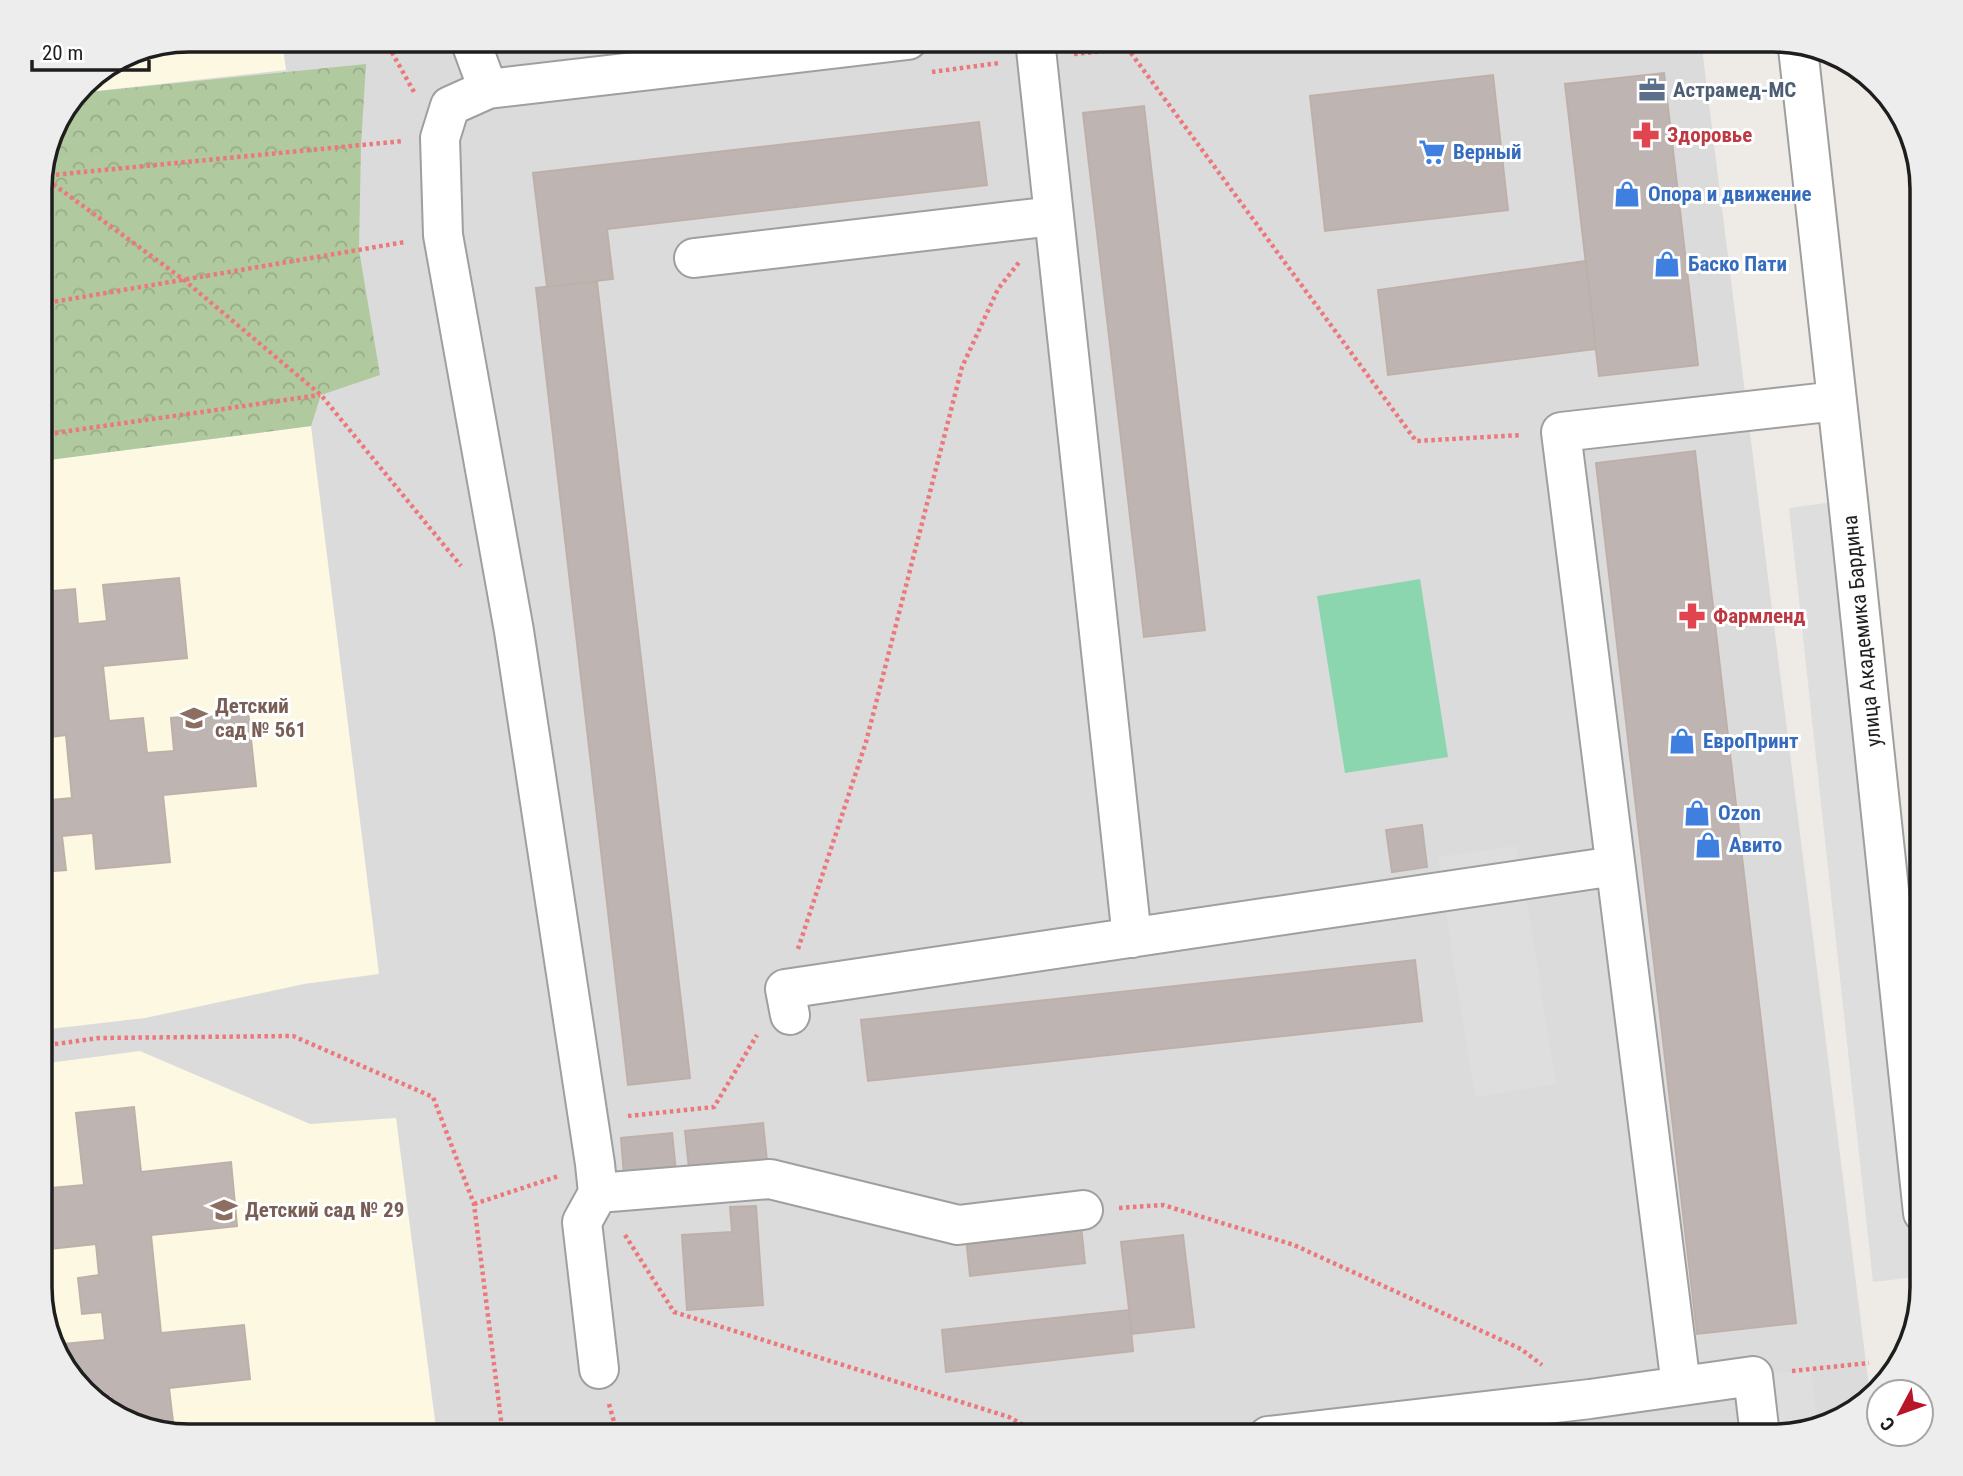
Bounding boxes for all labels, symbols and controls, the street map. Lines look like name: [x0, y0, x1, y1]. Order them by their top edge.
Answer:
scale bar: [32, 28, 149, 72]
text: 20 m: [42, 41, 83, 65]
office icon: Астрамед-МС: [1637, 75, 1667, 105]
place label: Астрамед-МС: [1673, 78, 1796, 102]
pharmacy icon: Здоровье: [1631, 120, 1661, 150]
place label: Здоровье: [1667, 123, 1752, 147]
supermarket icon: Верный: [1417, 137, 1447, 167]
place label: Верный: [1453, 140, 1522, 164]
shop icon: Опора и движение: [1612, 179, 1642, 209]
place label: Опора и движение: [1648, 182, 1812, 206]
shop icon: Баско Пати: [1652, 249, 1682, 279]
place label: Баско Пати: [1688, 252, 1787, 276]
street label: улица Академика Бардина: [1838, 514, 1886, 748]
pharmacy icon: Фармленд: [1677, 601, 1707, 631]
place label: Фармленд: [1713, 604, 1805, 628]
place label: Детский сад № 561: [215, 694, 306, 742]
school or university icon: Детский сад № 561: [179, 703, 209, 733]
shop icon: ЕвроПринт: [1667, 726, 1697, 756]
place label: ЕвроПринт: [1703, 729, 1799, 753]
shop icon: Ozon: [1682, 798, 1712, 828]
place label: Ozon: [1718, 801, 1761, 825]
shop icon: Авито: [1693, 830, 1723, 860]
place label: Авито: [1729, 833, 1782, 857]
school or university icon: Детский сад № 29: [209, 1195, 239, 1225]
place label: Детский сад № 29: [245, 1198, 404, 1222]
north arrow: [1865, 1378, 1935, 1448]
text: С: [1875, 1412, 1900, 1435]

